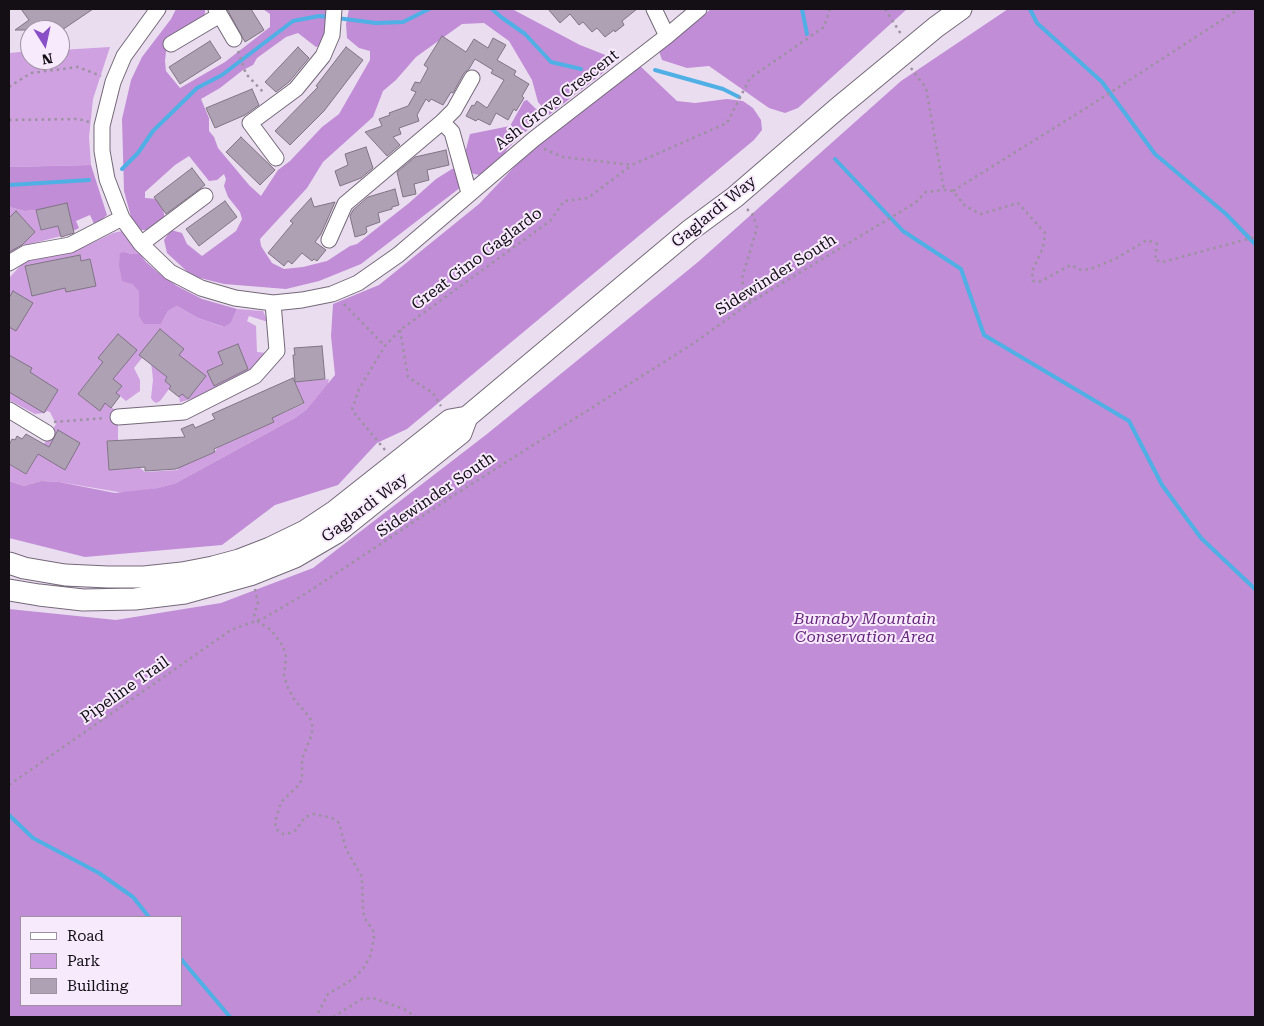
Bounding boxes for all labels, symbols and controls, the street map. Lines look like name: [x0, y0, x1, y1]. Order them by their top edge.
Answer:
north arrow: [20, 20, 70, 70]
street label: Ash Grove Crescent: [491, 46, 623, 154]
text: N: [41, 50, 54, 68]
street label: Gaglardi Way: [668, 172, 760, 252]
street label: Great Gino Gaglardo: [408, 204, 546, 314]
street label: Sidewinder South: [712, 230, 840, 320]
street label: Sidewinder South: [373, 448, 499, 542]
street label: Gaglardi Way: [318, 469, 412, 547]
park label: Burnaby Mountain Conservation Area: [794, 609, 936, 647]
street label: Pipeline Trail: [77, 652, 173, 728]
legend: [20, 916, 182, 1006]
text: Road: [67, 927, 104, 945]
text: Park: [67, 952, 100, 970]
text: Building: [67, 977, 128, 995]

